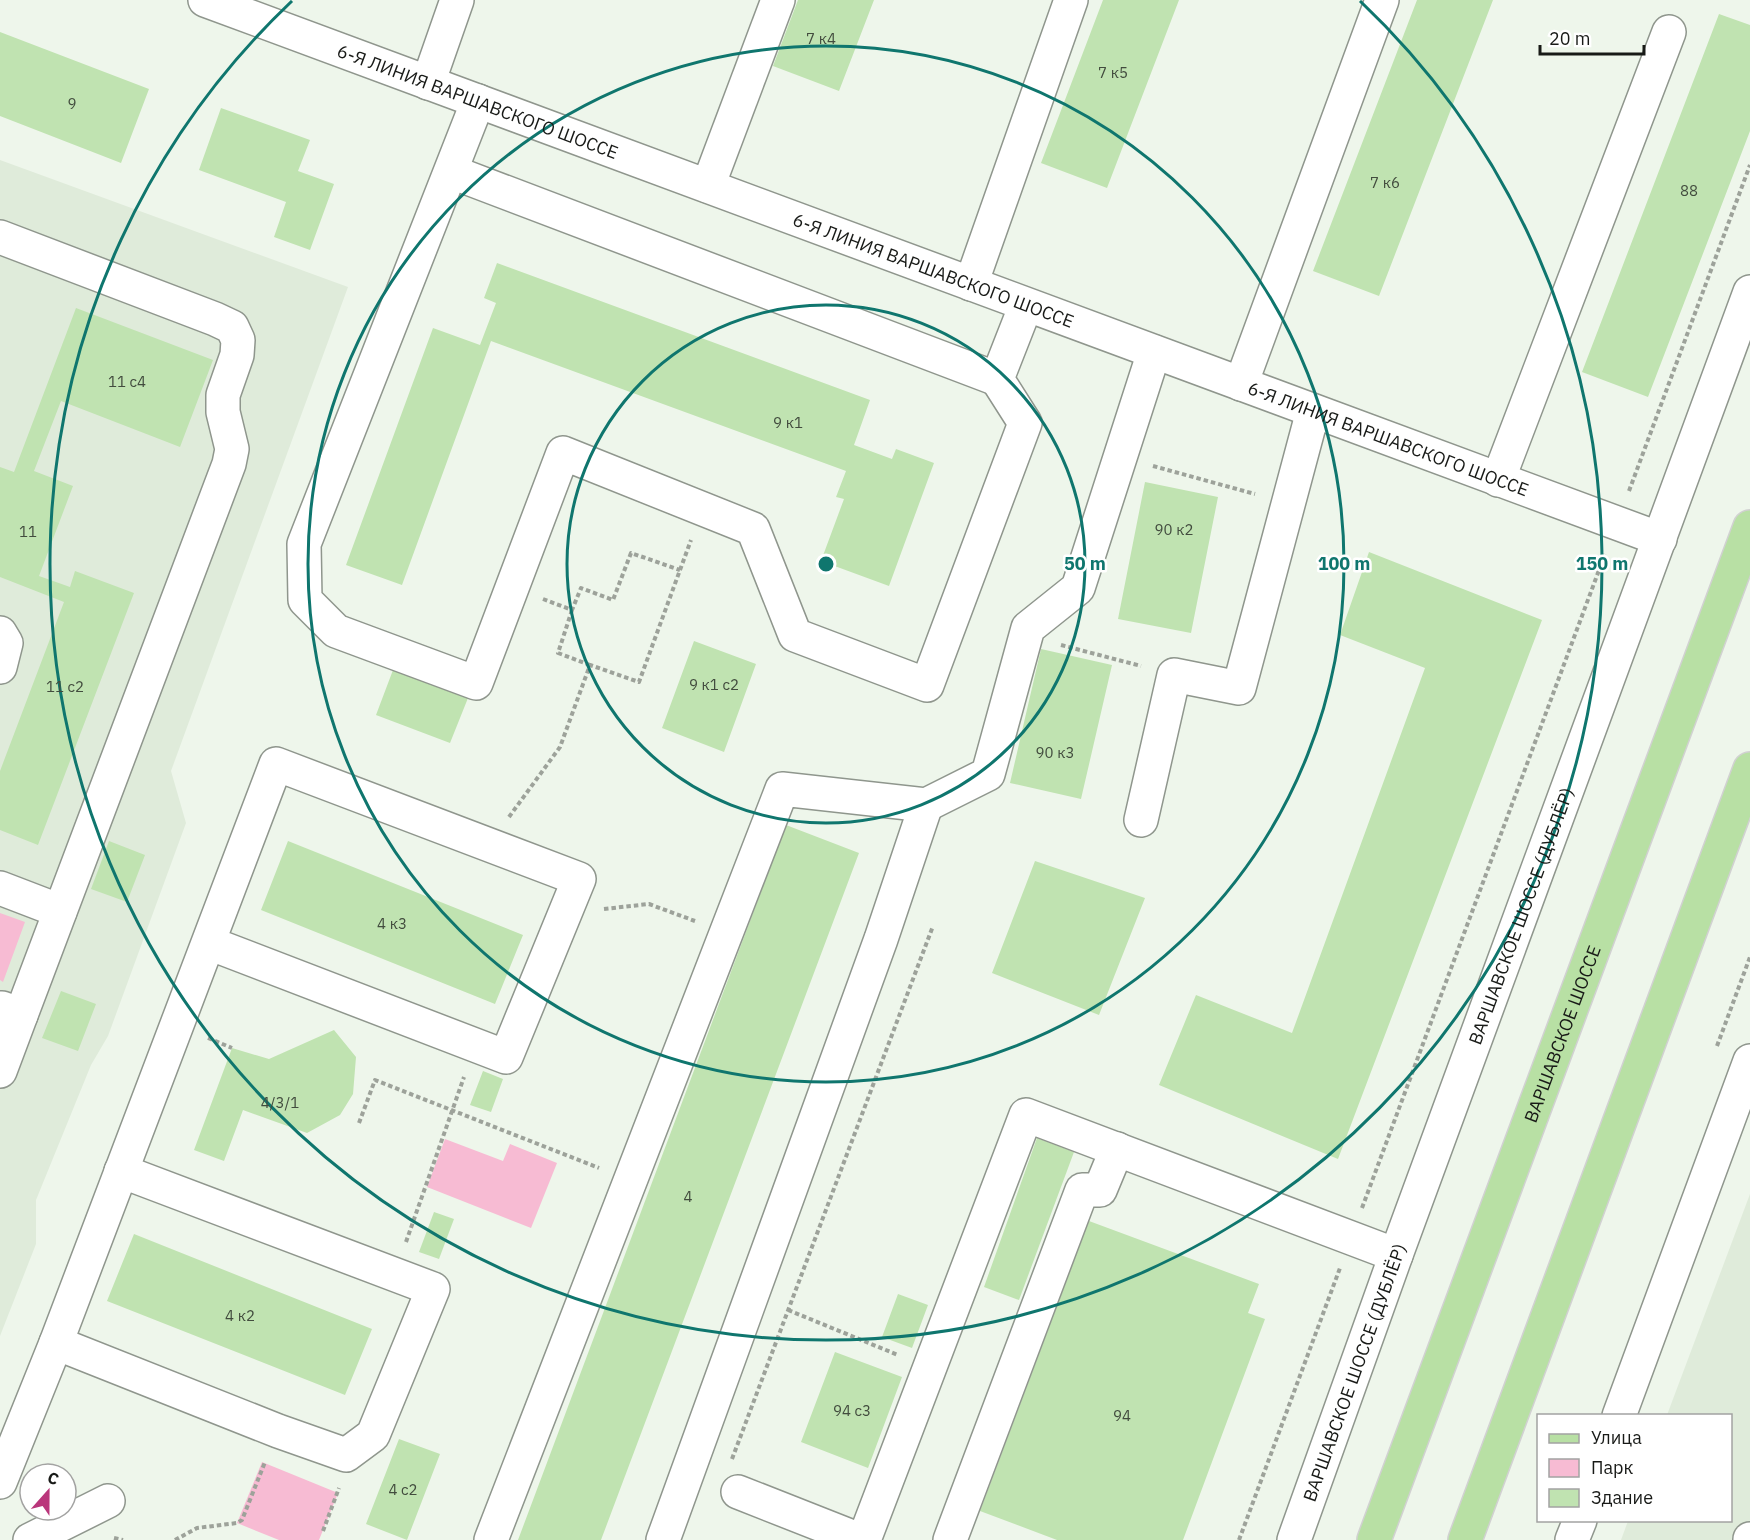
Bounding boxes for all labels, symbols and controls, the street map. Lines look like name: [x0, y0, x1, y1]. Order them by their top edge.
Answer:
scale bar: [1540, 18, 1644, 56]
text: 20 m: [1549, 27, 1591, 50]
house number: 7 к4: [806, 29, 836, 48]
street label: 6-Я ЛИНИЯ ВАРШАВСКОГО ШОССЕ: [334, 39, 621, 164]
house number: 7 к5: [1098, 63, 1128, 82]
house number: 9: [67, 94, 77, 113]
house number: 7 к6: [1370, 173, 1400, 192]
house number: 88: [1680, 181, 1698, 200]
street label: 6-Я ЛИНИЯ ВАРШАВСКОГО ШОССЕ: [790, 207, 1077, 332]
house number: 11 с4: [108, 372, 146, 391]
street label: 6-Я ЛИНИЯ ВАРШАВСКОГО ШОССЕ: [1245, 376, 1532, 501]
house number: 9 к1: [773, 413, 803, 432]
house number: 90 к2: [1155, 520, 1193, 539]
house number: 11: [19, 522, 37, 541]
text: 50 m: [1064, 552, 1106, 575]
text: 100 m: [1318, 552, 1370, 575]
text: 150 m: [1576, 552, 1628, 575]
centre of rings: [816, 554, 836, 574]
house number: 9 к1 с2: [689, 675, 739, 694]
house number: 11 с2: [46, 677, 84, 696]
house number: 90 к3: [1036, 743, 1074, 762]
street label: ВАРШАВСКОЕ ШОССЕ (ДУБЛЁР): [1464, 784, 1578, 1048]
house number: 4 к3: [377, 914, 407, 933]
street label: ВАРШАВСКОЕ ШОССЕ: [1520, 942, 1604, 1126]
house number: 4/3/1: [261, 1093, 299, 1112]
house number: 4: [683, 1187, 693, 1206]
street label: ВАРШАВСКОЕ ШОССЕ (ДУБЛЁР): [1297, 1240, 1411, 1504]
house number: 4 к2: [225, 1306, 255, 1325]
house number: 94 с3: [833, 1401, 871, 1420]
house number: 94: [1113, 1406, 1131, 1425]
legend: [1537, 1414, 1732, 1522]
text: Улица: [1591, 1426, 1642, 1449]
text: Парк: [1591, 1456, 1634, 1479]
north arrow: [18, 1462, 78, 1522]
text: С: [45, 1467, 62, 1489]
house number: 4 с2: [388, 1480, 418, 1499]
text: Здание: [1591, 1486, 1653, 1509]

